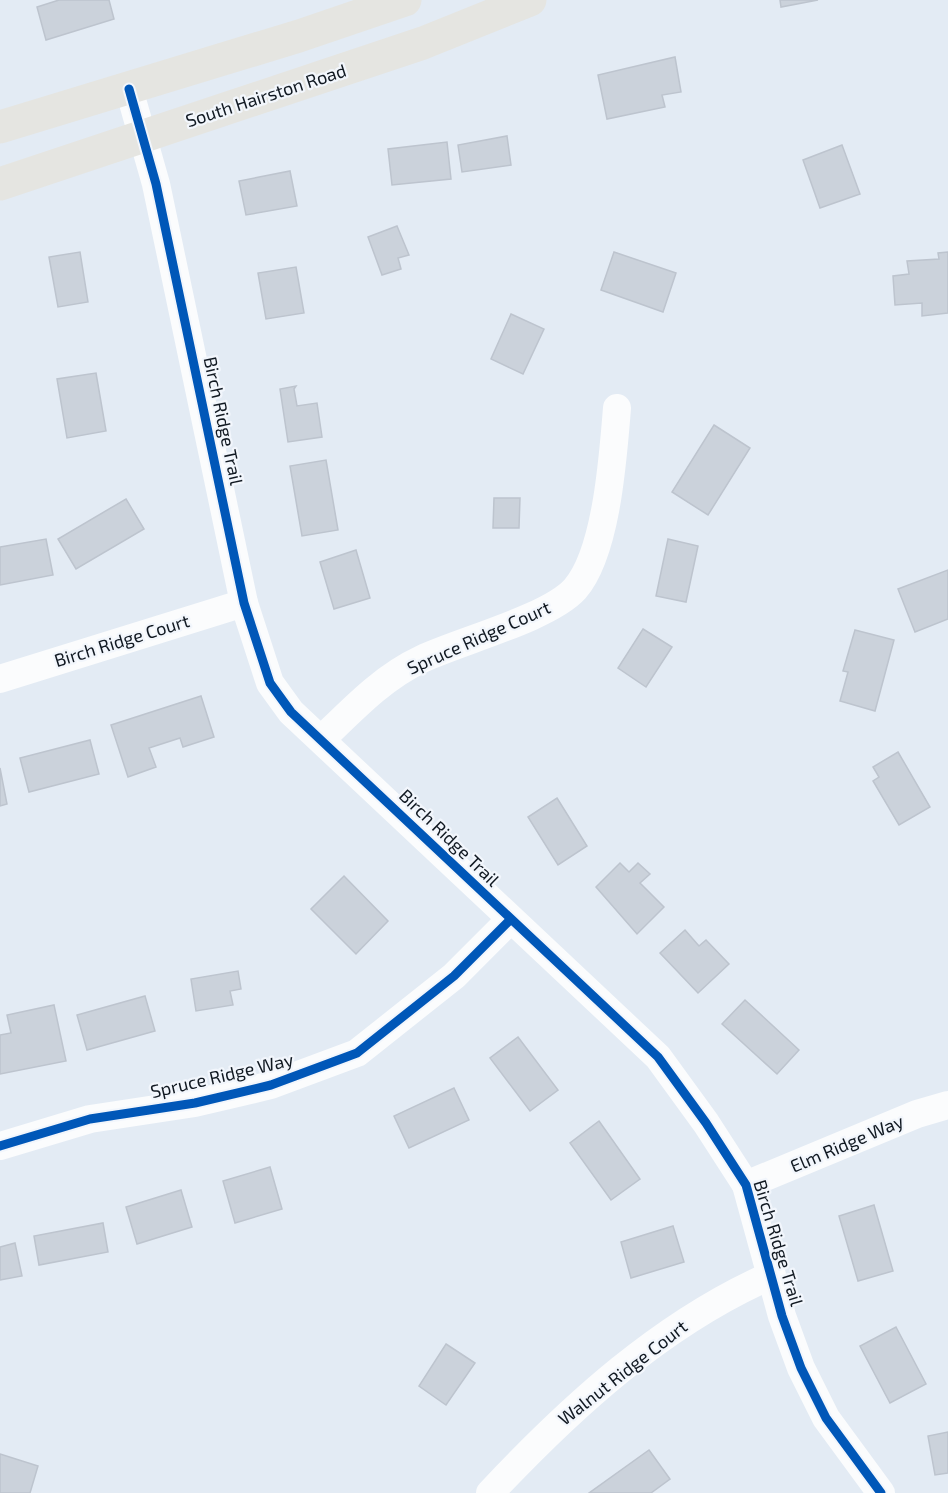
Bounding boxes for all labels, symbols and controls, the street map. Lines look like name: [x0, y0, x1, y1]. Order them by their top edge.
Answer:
street label: South Hairston Road: [183, 59, 349, 131]
street label: Birch Ridge Trail: [200, 355, 248, 488]
street label: Spruce Ridge Court: [403, 596, 554, 679]
street label: Birch Ridge Court: [51, 609, 192, 671]
street label: Birch Ridge Trail: [395, 784, 505, 891]
street label: Spruce Ridge Way: [148, 1048, 296, 1102]
street label: Elm Ridge Way: [787, 1109, 907, 1177]
street label: Birch Ridge Trail: [749, 1177, 809, 1309]
street label: Walnut Ridge Court: [553, 1315, 692, 1430]

